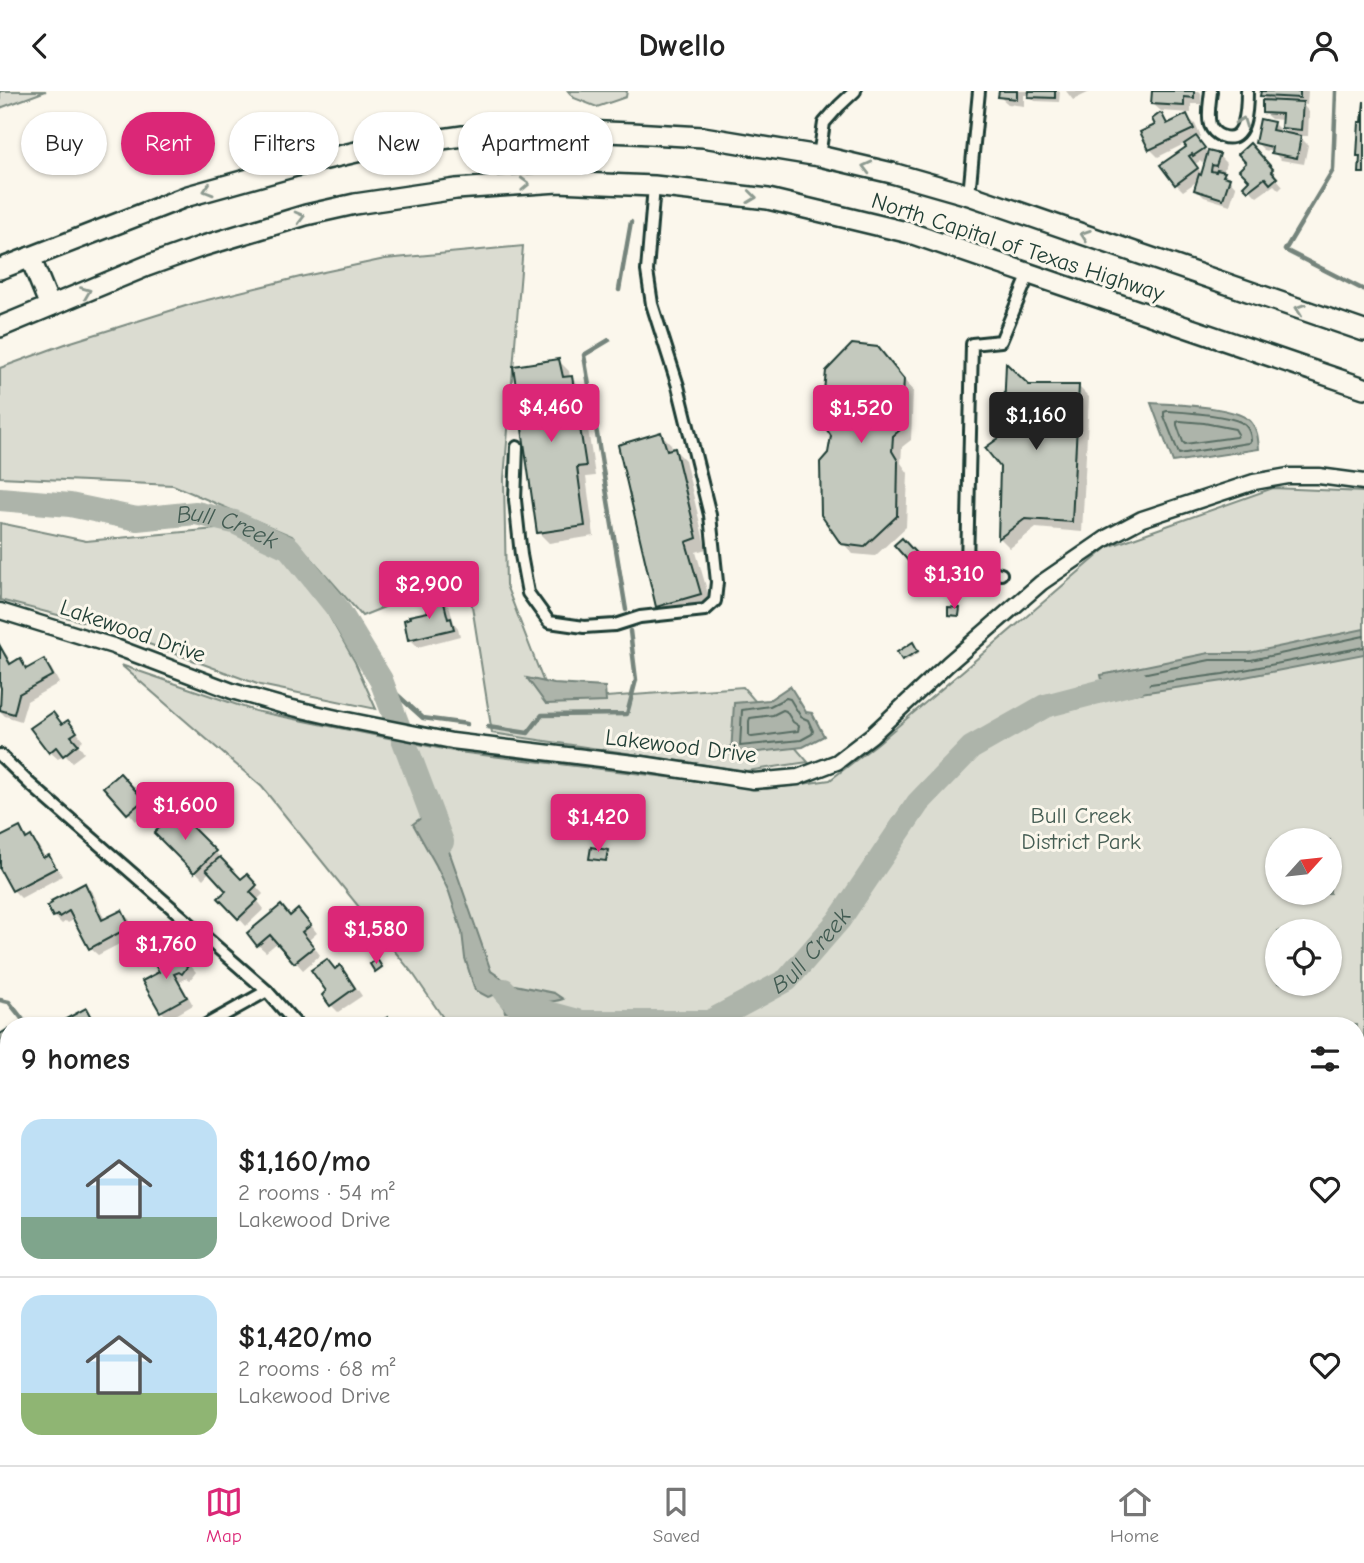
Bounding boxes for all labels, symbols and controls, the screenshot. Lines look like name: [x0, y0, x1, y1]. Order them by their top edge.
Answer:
icon: back: [21, 27, 59, 65]
text: Dwello: [638, 27, 726, 64]
icon: person: [1305, 27, 1343, 65]
chip: Buy: [21, 112, 107, 175]
chip: Rent: [121, 112, 215, 175]
chip: Filters: [229, 112, 339, 175]
chip: New: [353, 112, 444, 175]
chip: Apartment: [458, 112, 613, 175]
one-way arrow: [1234, 116, 1248, 129]
one-way arrow: [861, 161, 873, 175]
one-way arrow: [520, 176, 531, 191]
one-way arrow: [202, 182, 214, 197]
street label: North Capital of Texas Highway: [868, 187, 1168, 307]
one-way arrow: [746, 189, 758, 204]
one-way arrow: [294, 211, 306, 225]
one-way arrow: [1079, 229, 1091, 243]
one-way arrow: [79, 286, 91, 300]
one-way arrow: [1294, 303, 1306, 317]
pin: $4,460: [494, 385, 608, 444]
pin: $1,520: [804, 385, 918, 445]
text: $4,460: [519, 393, 584, 420]
pin: $1,160: [979, 393, 1093, 452]
text: $1,520: [829, 394, 893, 421]
text: $1,160: [1005, 401, 1067, 428]
water label: Bull Creek: [175, 498, 282, 555]
pin: $1,310: [897, 552, 1011, 611]
text: $1,310: [924, 560, 984, 587]
pin: $2,900: [372, 561, 486, 621]
text: $2,900: [395, 570, 463, 597]
street label: Lakewood Drive: [57, 593, 209, 669]
street label: Lakewood Drive: [604, 723, 758, 769]
pin: $1,600: [128, 783, 242, 842]
text: $1,600: [152, 791, 218, 818]
pin: $1,420: [541, 795, 655, 854]
park label: Bull Creek District Park: [1021, 802, 1141, 855]
text: $1,420: [567, 803, 629, 830]
north arrow: [1265, 828, 1342, 905]
map controls: [1265, 828, 1342, 996]
water label: Bull Creek: [767, 903, 857, 1000]
pin: $1,580: [319, 907, 433, 966]
text: $1,580: [344, 915, 408, 942]
button: locate: [1265, 919, 1342, 996]
pin: $1,760: [109, 921, 223, 981]
text: $1,760: [135, 930, 197, 957]
icon: filters: [1306, 1040, 1344, 1078]
text: 9 homes: [21, 1042, 130, 1077]
text: $1,160/mo: [238, 1144, 371, 1179]
icon: home: [77, 1147, 161, 1231]
icon: heart: [1306, 1170, 1344, 1208]
text: 2 rooms · 54 m²: [238, 1179, 395, 1206]
text: Lakewood Drive: [238, 1206, 390, 1233]
text: $1,420/mo: [238, 1320, 372, 1355]
icon: home: [77, 1323, 161, 1407]
icon: heart: [1306, 1346, 1344, 1384]
text: 2 rooms · 68 m²: [238, 1355, 396, 1382]
text: Lakewood Drive: [238, 1382, 390, 1409]
tab: Map: [205, 1483, 243, 1547]
tab: Saved: [653, 1483, 700, 1547]
tab: Home: [1110, 1483, 1159, 1547]

